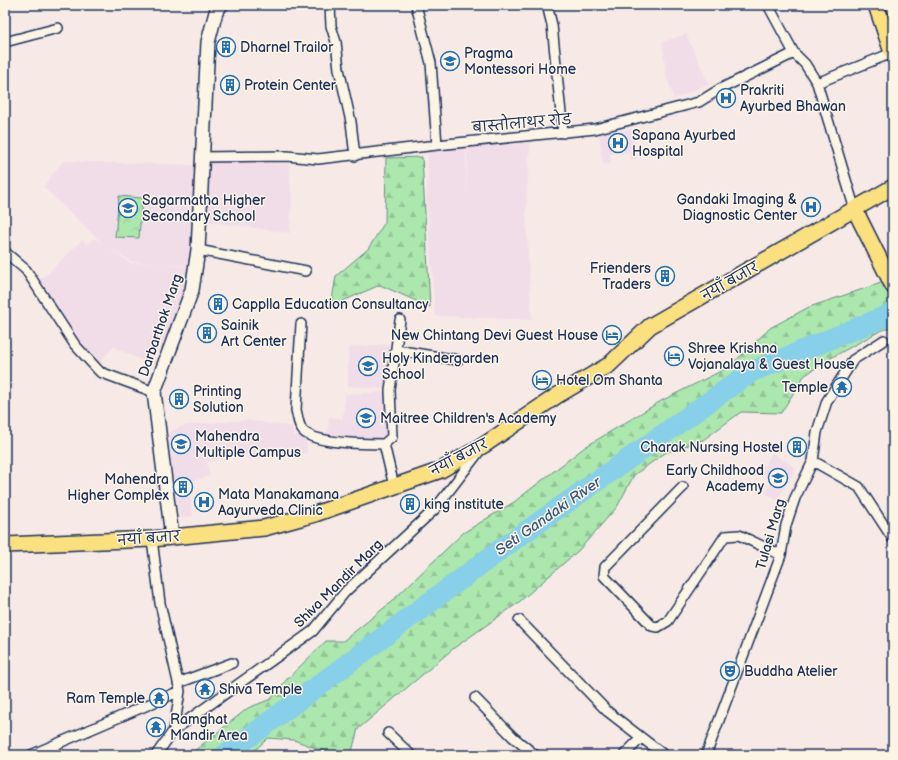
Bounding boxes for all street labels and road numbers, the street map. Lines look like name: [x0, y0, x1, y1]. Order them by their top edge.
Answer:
street label: बास्तोलाथर रोड: [470, 108, 573, 136]
street label: नयाँ बजार: [696, 254, 763, 305]
street label: Darbarthok Marg: [135, 272, 186, 379]
street label: नयाँ बजार: [425, 431, 492, 480]
street label: Tulasi Marg: [752, 497, 789, 572]
street label: नयाँ बजार: [116, 524, 182, 549]
street label: Shiva Mandir Marg: [291, 536, 386, 631]

